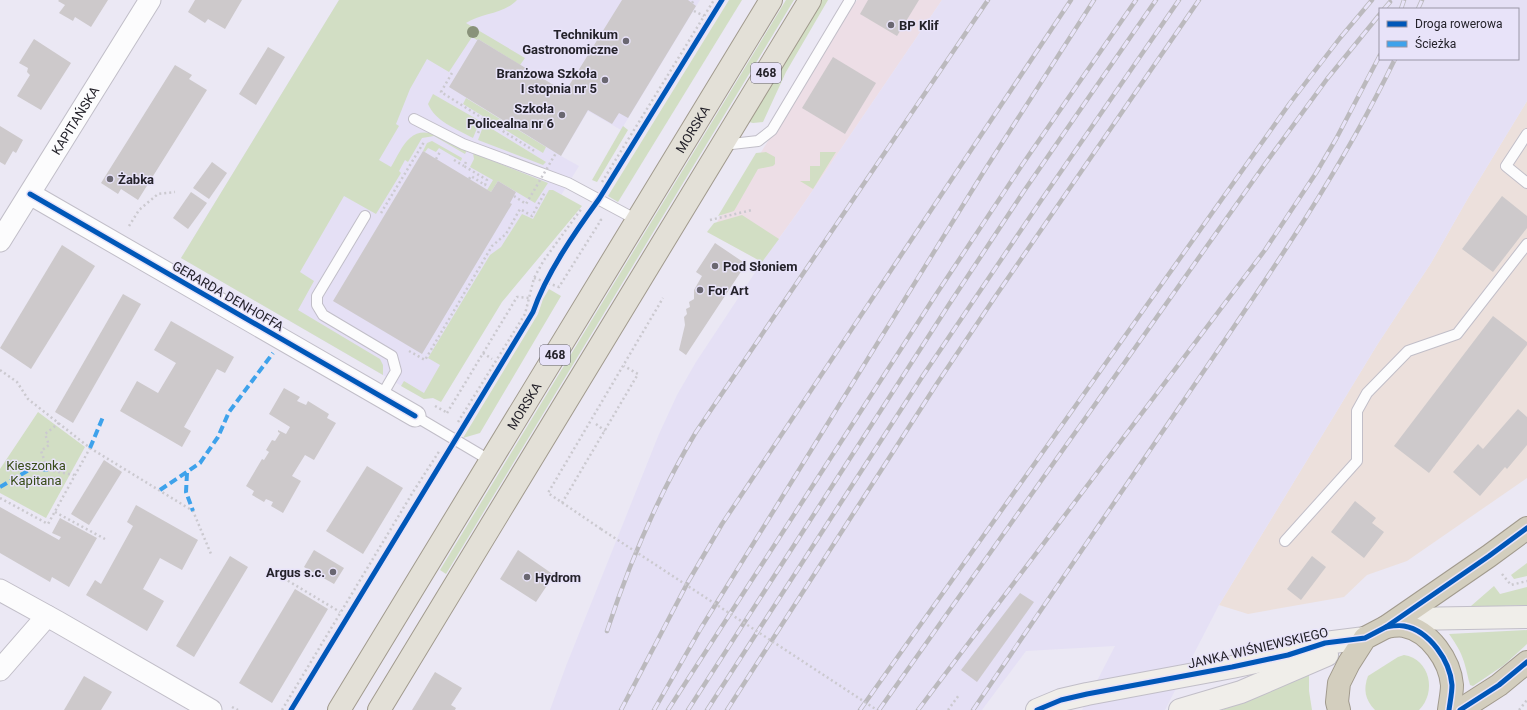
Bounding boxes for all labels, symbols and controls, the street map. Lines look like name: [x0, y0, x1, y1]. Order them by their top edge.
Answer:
legend: [1379, 8, 1519, 60]
text: Droga rowerowa: [1415, 17, 1502, 31]
place label: BP Klif: [899, 18, 939, 33]
marker: BP Klif: [886, 20, 896, 30]
place label: Technikum Gastronomiczne: [522, 27, 618, 57]
marker: Technikum Gastronomiczne: [621, 36, 631, 46]
text: Ścieżka: [1415, 36, 1456, 51]
road number: 468: [751, 63, 781, 83]
place label: Branżowa Szkoła I stopnia nr 5: [496, 66, 597, 96]
marker: Branżowa Szkoła I stopnia nr 5: [600, 75, 610, 85]
street label: KAPITAŃSKA: [48, 83, 102, 157]
place label: Szkoła Policealna nr 6: [467, 101, 555, 131]
street label: MORSKA: [672, 102, 713, 155]
marker: Szkoła Policealna nr 6: [557, 110, 567, 120]
place label: Żabka: [118, 172, 154, 187]
marker: Żabka: [105, 174, 115, 184]
street label: GERARDA DENHOFFA: [170, 258, 287, 334]
place label: Pod Słoniem: [723, 259, 798, 274]
marker: Pod Słoniem: [710, 261, 720, 271]
place label: For Art: [708, 283, 749, 298]
marker: For Art: [695, 285, 705, 295]
road number: 468: [540, 345, 570, 365]
street label: MORSKA: [504, 379, 544, 432]
park label: Kieszonka Kapitana: [6, 458, 66, 488]
place label: Argus s.c.: [266, 565, 325, 580]
marker: Argus s.c.: [328, 567, 338, 577]
place label: Hydrom: [535, 570, 581, 585]
marker: Hydrom: [522, 572, 532, 582]
street label: JANKA WIŚNIEWSKIEGO: [1186, 625, 1330, 671]

